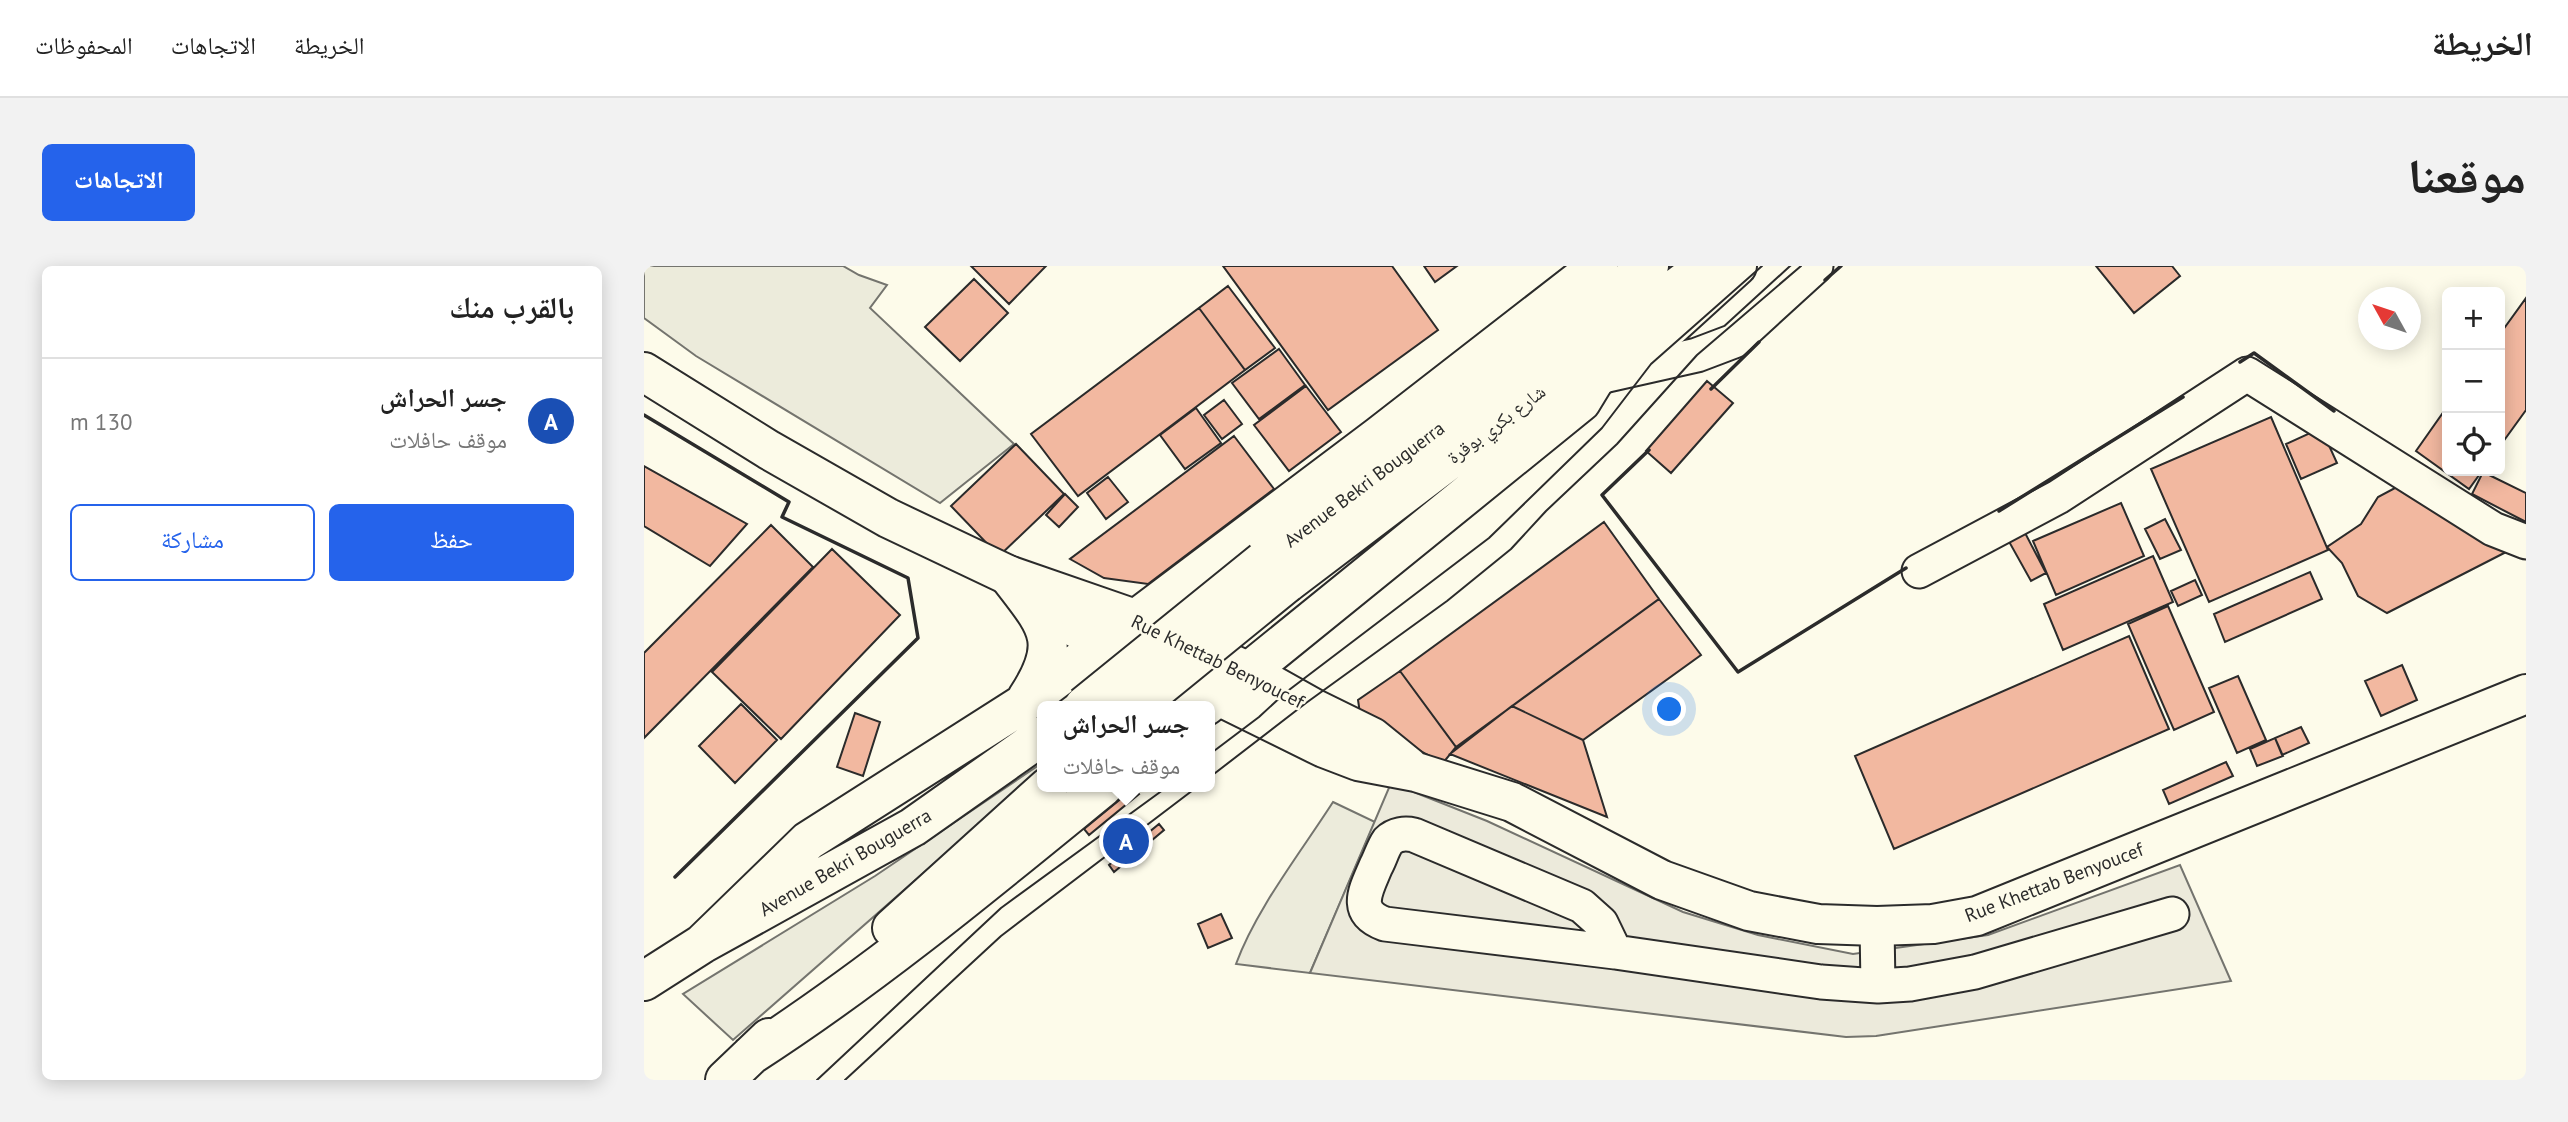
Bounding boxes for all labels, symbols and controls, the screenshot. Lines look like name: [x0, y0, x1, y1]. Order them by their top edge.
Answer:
text: الخريطة: [2432, 21, 2533, 64]
text: المحفوظات: [35, 30, 133, 61]
text: الاتجاهات: [171, 30, 256, 61]
text: الخريطة: [294, 30, 365, 61]
text: موقعنا: [2408, 143, 2526, 207]
button: الاتجاهات: [42, 144, 195, 221]
text: بالقرب منك: [449, 287, 574, 326]
north arrow: [2358, 287, 2421, 350]
map controls: [2442, 287, 2505, 476]
button: +: [2442, 287, 2505, 350]
button: −: [2442, 350, 2505, 413]
street label: شارع بكري بوقرة: [1442, 379, 1552, 472]
text: جسر الحراش: [380, 381, 507, 414]
text: 130 m: [70, 407, 132, 436]
text: A: [544, 407, 558, 436]
button: locate: [2442, 413, 2505, 476]
street label: Avenue Bekri Bouguerra: [1279, 416, 1449, 552]
text: موقف حافلات: [389, 425, 507, 454]
button: مشاركة: [70, 504, 315, 581]
button: حفظ: [329, 504, 574, 581]
street label: Rue Khettab Benyoucef: [1128, 609, 1309, 714]
your location: [1652, 692, 1686, 726]
popup: [1037, 701, 1215, 792]
text: جسر الحراش: [1062, 707, 1190, 740]
text: موقف حافلات: [1062, 751, 1180, 780]
street label: Avenue Bekri Bouguerra: [755, 803, 935, 921]
pin: A: [1103, 815, 1149, 867]
street label: Rue Khettab Benyoucef: [1961, 837, 2148, 927]

